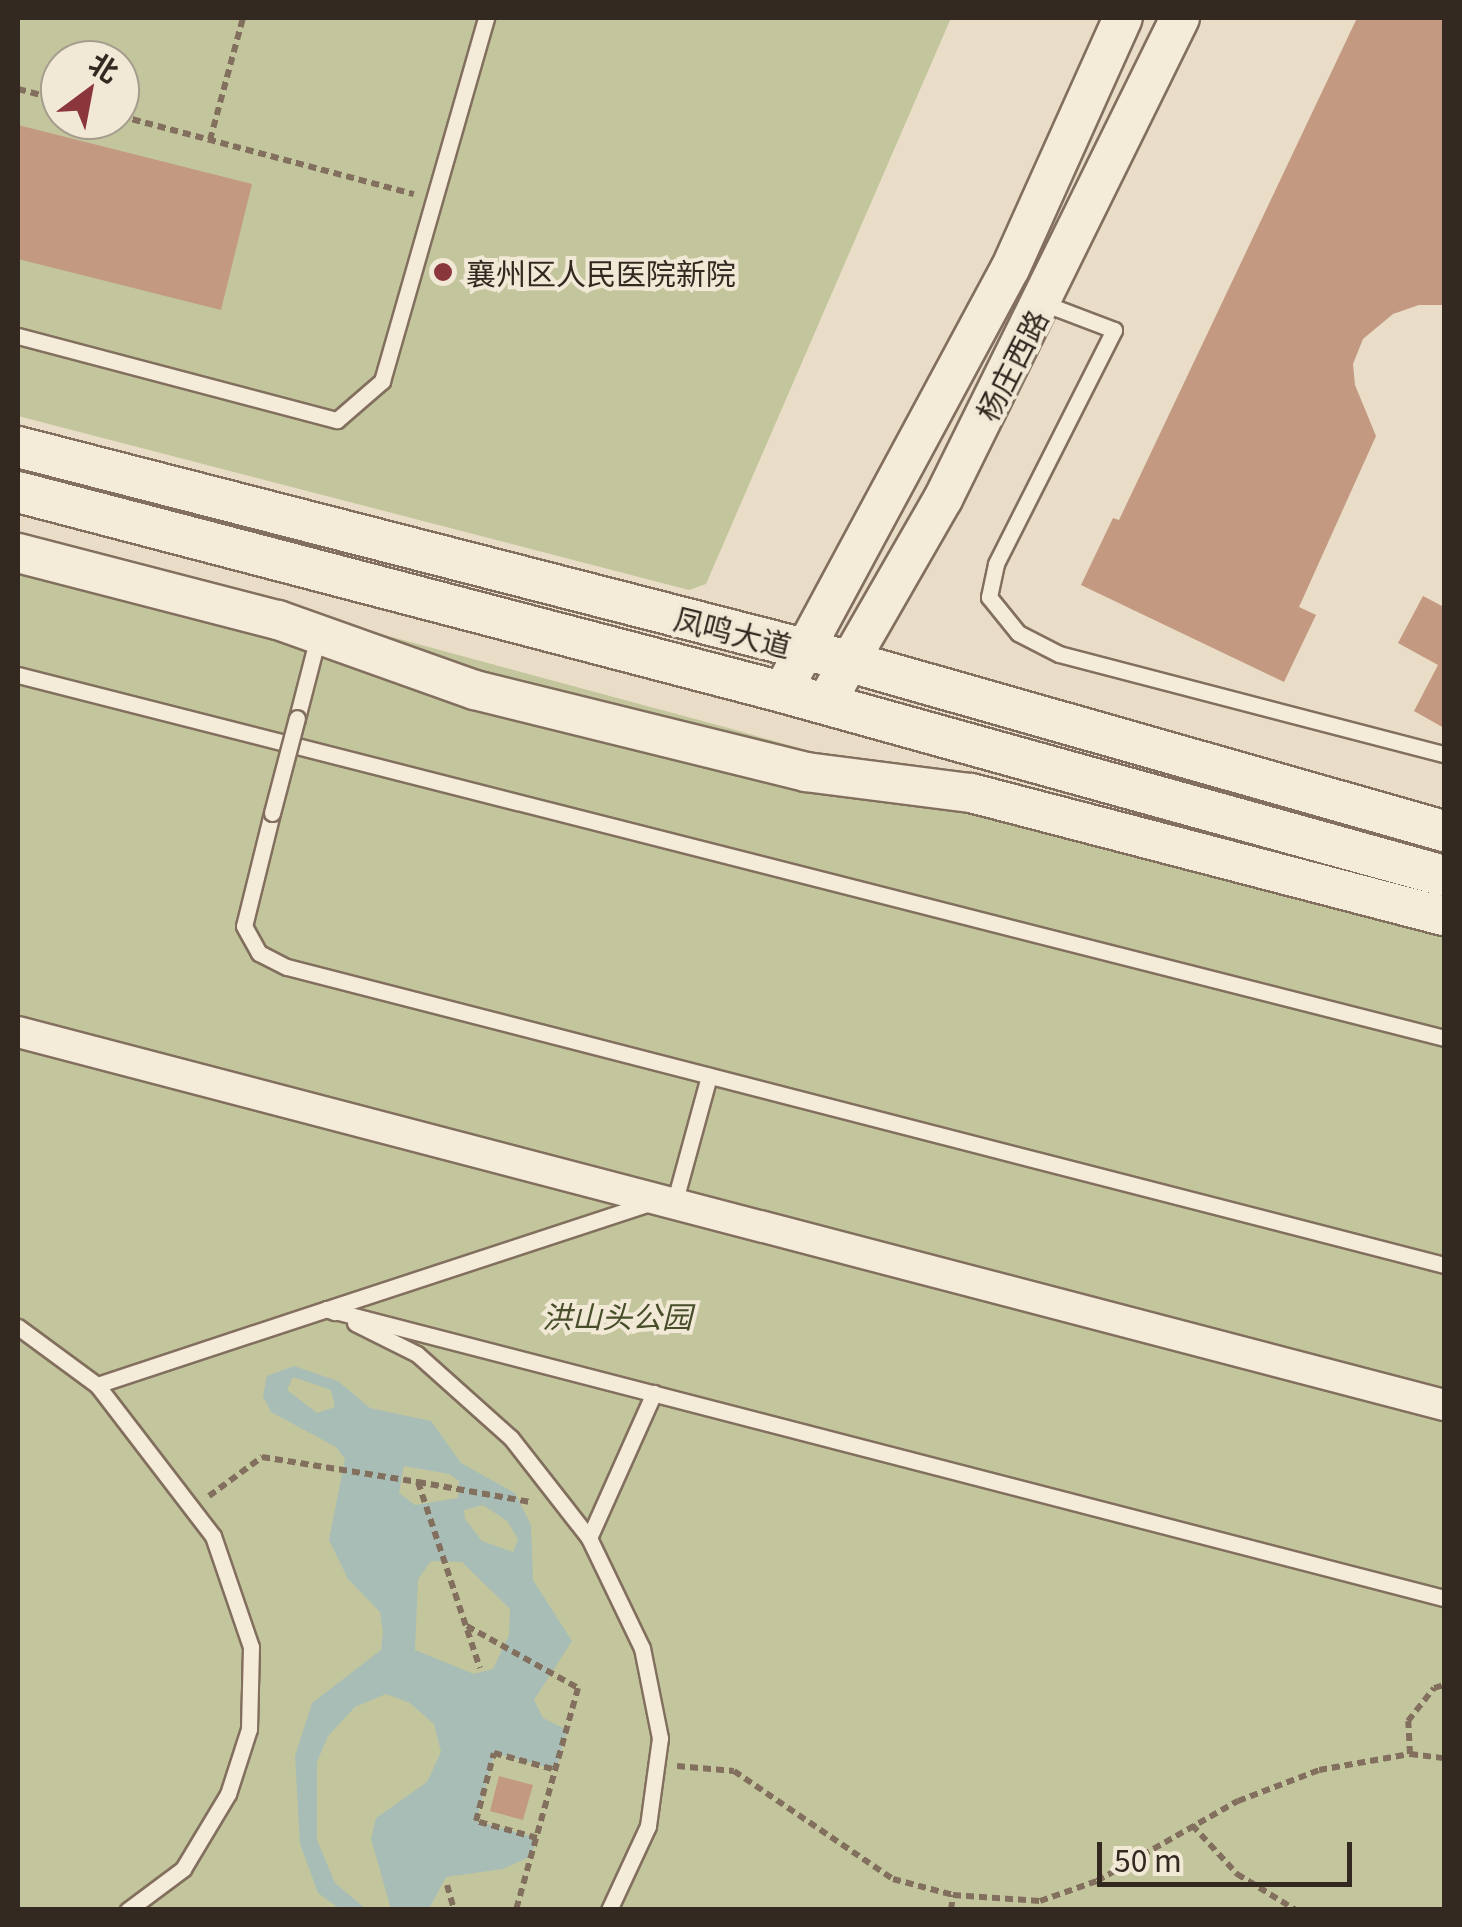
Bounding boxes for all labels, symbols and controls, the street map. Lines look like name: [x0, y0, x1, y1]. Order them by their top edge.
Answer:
north arrow: [40, 40, 140, 140]
text: 北: [82, 42, 127, 91]
place label: 襄州区人民医院新院: [466, 254, 736, 290]
marker: 襄州区人民医院新院: [430, 259, 456, 285]
street label: 杨庄西路: [968, 303, 1054, 427]
street label: 凤鸣大道: [670, 599, 796, 663]
park label: 洪山头公园: [542, 1297, 692, 1333]
scale bar: [1102, 1822, 1357, 1884]
text: 50 m: [1114, 1837, 1182, 1881]

